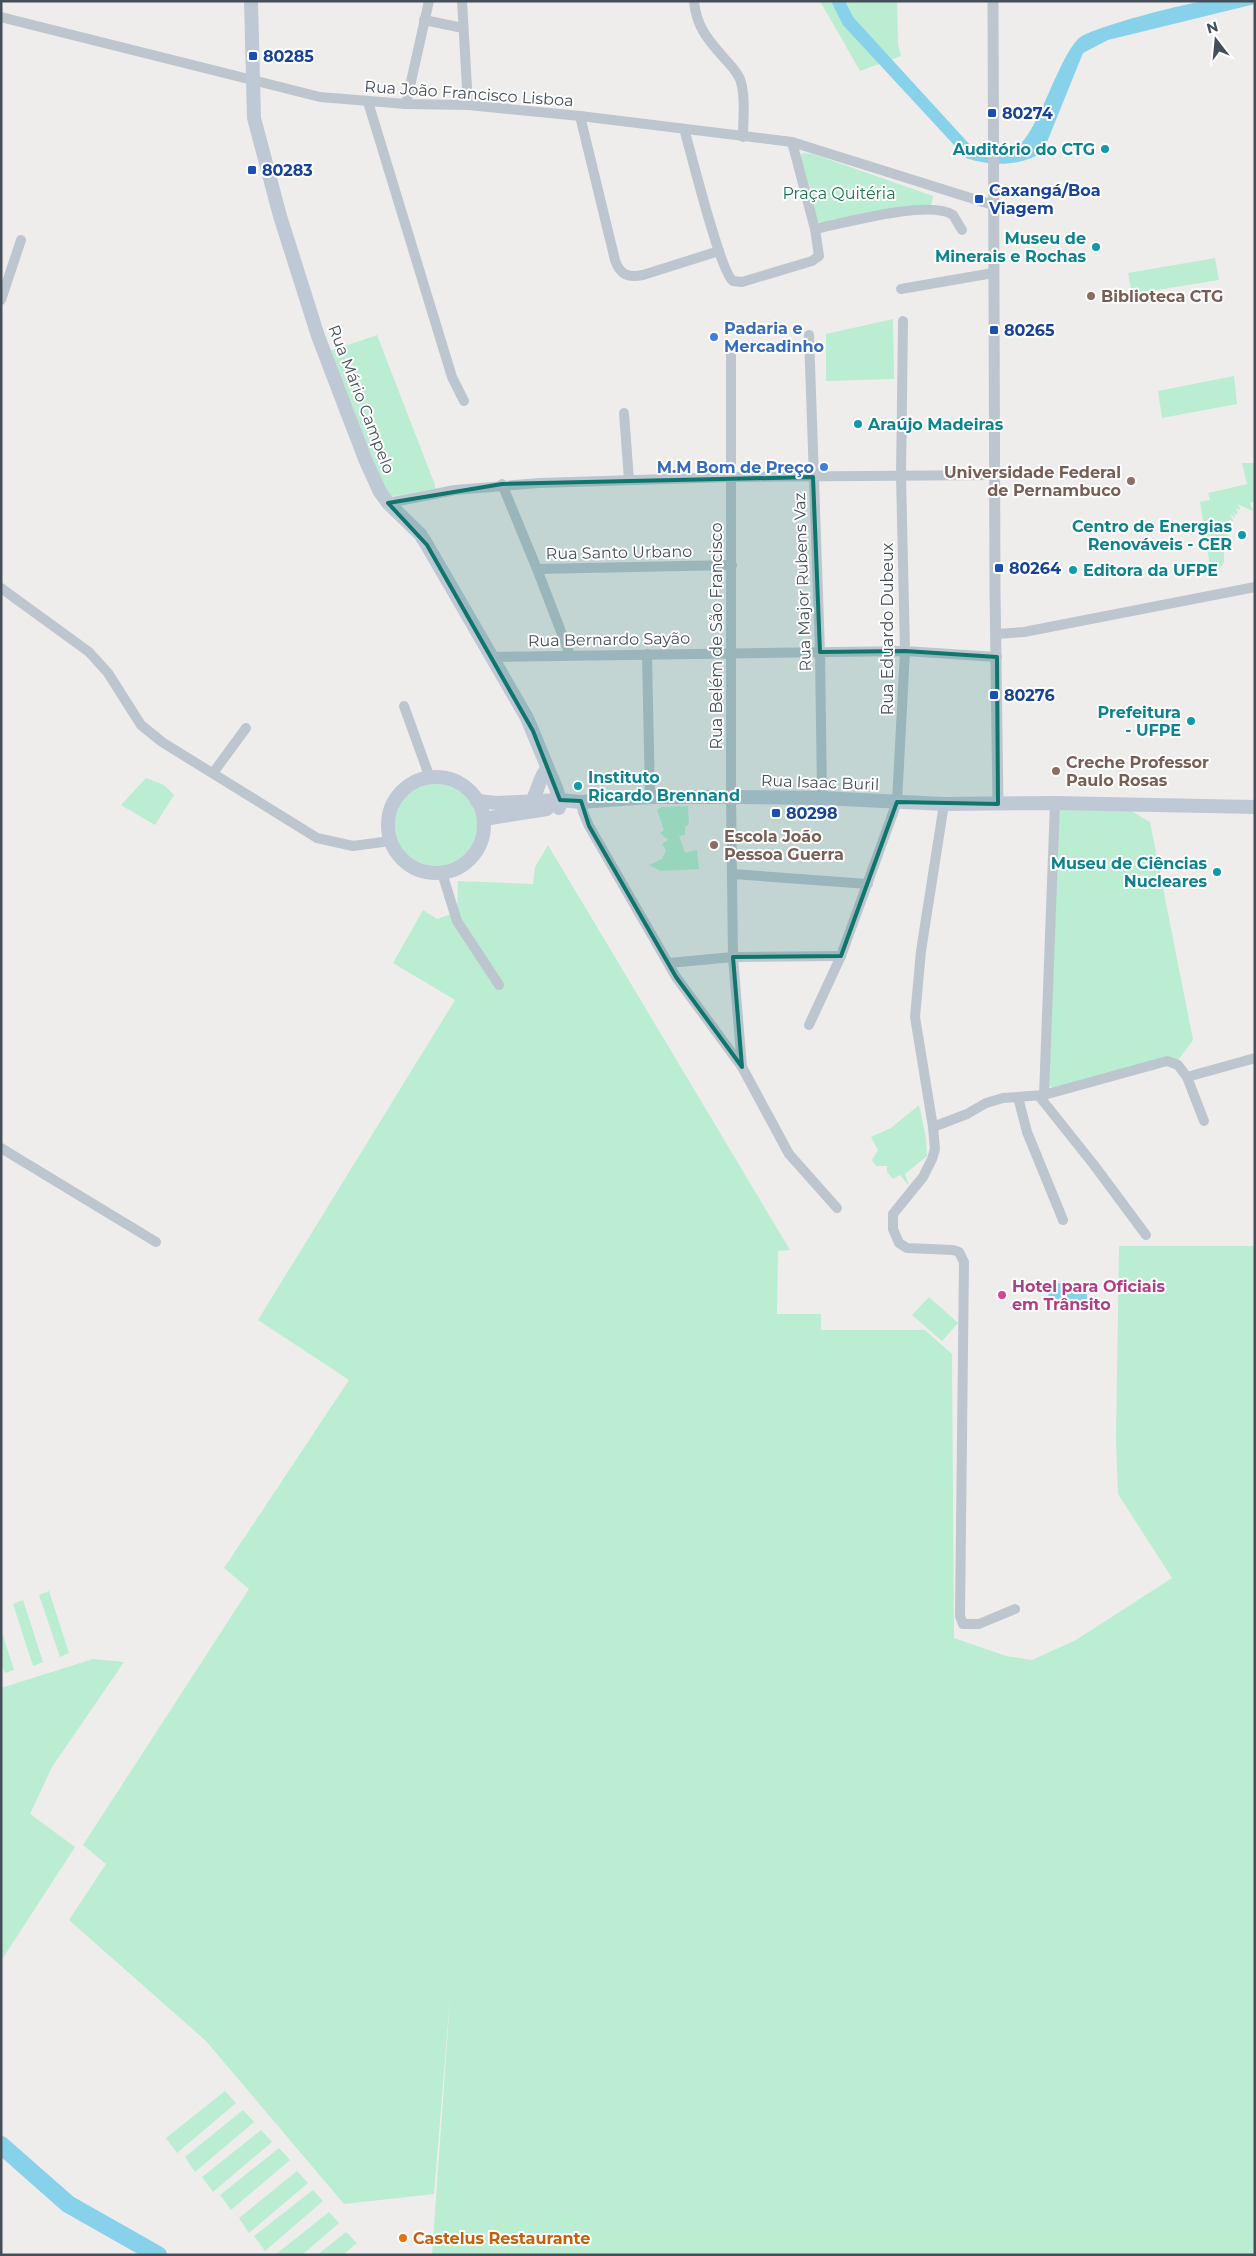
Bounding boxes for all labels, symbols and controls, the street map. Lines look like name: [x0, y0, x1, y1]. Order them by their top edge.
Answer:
north arrow: [1191, 15, 1241, 65]
text: N: [1204, 17, 1220, 38]
place label: 80285: [263, 47, 314, 66]
marker: 80285: [247, 50, 259, 62]
street label: Rua João Francisco Lisboa: [364, 77, 574, 110]
place label: 80274: [1002, 104, 1053, 123]
marker: 80274: [986, 107, 998, 119]
place label: Auditório do CTG: [952, 140, 1095, 159]
marker: Auditório do CTG: [1099, 143, 1111, 155]
place label: 80283: [262, 161, 313, 180]
marker: 80283: [246, 164, 258, 176]
place label: Caxangá/Boa Viagem: [988, 181, 1101, 218]
park label: Praça Quitéria: [782, 184, 896, 203]
marker: Caxangá/Boa Viagem: [973, 193, 985, 205]
place label: Museu de Minerais e Rochas: [935, 229, 1087, 266]
marker: Museu de Minerais e Rochas: [1090, 241, 1102, 253]
place label: Biblioteca CTG: [1101, 287, 1223, 306]
marker: Biblioteca CTG: [1085, 290, 1097, 302]
place label: Padaria e Mercadinho: [724, 319, 824, 356]
place label: 80265: [1004, 321, 1055, 340]
street label: Rua Mário Campelo: [324, 322, 399, 476]
marker: 80265: [988, 324, 1000, 336]
marker: Padaria e Mercadinho: [708, 331, 720, 343]
place label: Araújo Madeiras: [867, 415, 1004, 434]
marker: Araújo Madeiras: [852, 418, 864, 430]
place label: M.M Bom de Preço: [657, 458, 814, 478]
marker: M.M Bom de Preço: [818, 461, 830, 473]
place label: Universidade Federal de Pernambuco: [944, 463, 1121, 500]
marker: Universidade Federal de Pernambuco: [1125, 475, 1137, 487]
street label: Rua Major Rubens Vaz: [790, 492, 815, 672]
place label: Centro de Energias Renováveis - CER: [1072, 517, 1232, 554]
street label: Rua Belém de São Francisco: [707, 523, 726, 749]
marker: Centro de Energias Renováveis - CER: [1236, 529, 1248, 541]
street label: Rua Santo Urbano: [546, 542, 692, 563]
street label: Rua Eduardo Dubeux: [878, 542, 897, 715]
place label: 80264: [1009, 559, 1061, 578]
place label: Editora da UFPE: [1083, 561, 1218, 580]
marker: 80264: [993, 562, 1005, 574]
marker: Editora da UFPE: [1067, 564, 1079, 576]
street label: Rua Bernardo Sayão: [528, 629, 690, 650]
place label: 80276: [1004, 686, 1055, 705]
marker: 80276: [988, 689, 1000, 701]
place label: Prefeitura - UFPE: [1098, 703, 1181, 740]
marker: Prefeitura - UFPE: [1185, 715, 1197, 727]
place label: Creche Professor Paulo Rosas: [1066, 753, 1209, 790]
marker: Creche Professor Paulo Rosas: [1050, 765, 1062, 777]
place label: Instituto Ricardo Brennand: [588, 768, 740, 805]
street label: Rua Isaac Buril: [760, 771, 879, 794]
marker: Instituto Ricardo Brennand: [572, 780, 584, 792]
place label: 80298: [786, 804, 838, 823]
marker: 80298: [770, 807, 782, 819]
place label: Escola João Pessoa Guerra: [724, 827, 844, 864]
marker: Escola João Pessoa Guerra: [708, 839, 720, 851]
place label: Museu de Ciências Nucleares: [1051, 854, 1208, 891]
marker: Museu de Ciências Nucleares: [1211, 866, 1223, 878]
place label: Hotel para Oficiais em Trânsito: [1012, 1277, 1166, 1314]
marker: Hotel para Oficiais em Trânsito: [996, 1289, 1008, 1301]
place label: Castelus Restaurante: [413, 2229, 590, 2248]
marker: Castelus Restaurante: [397, 2232, 409, 2244]

